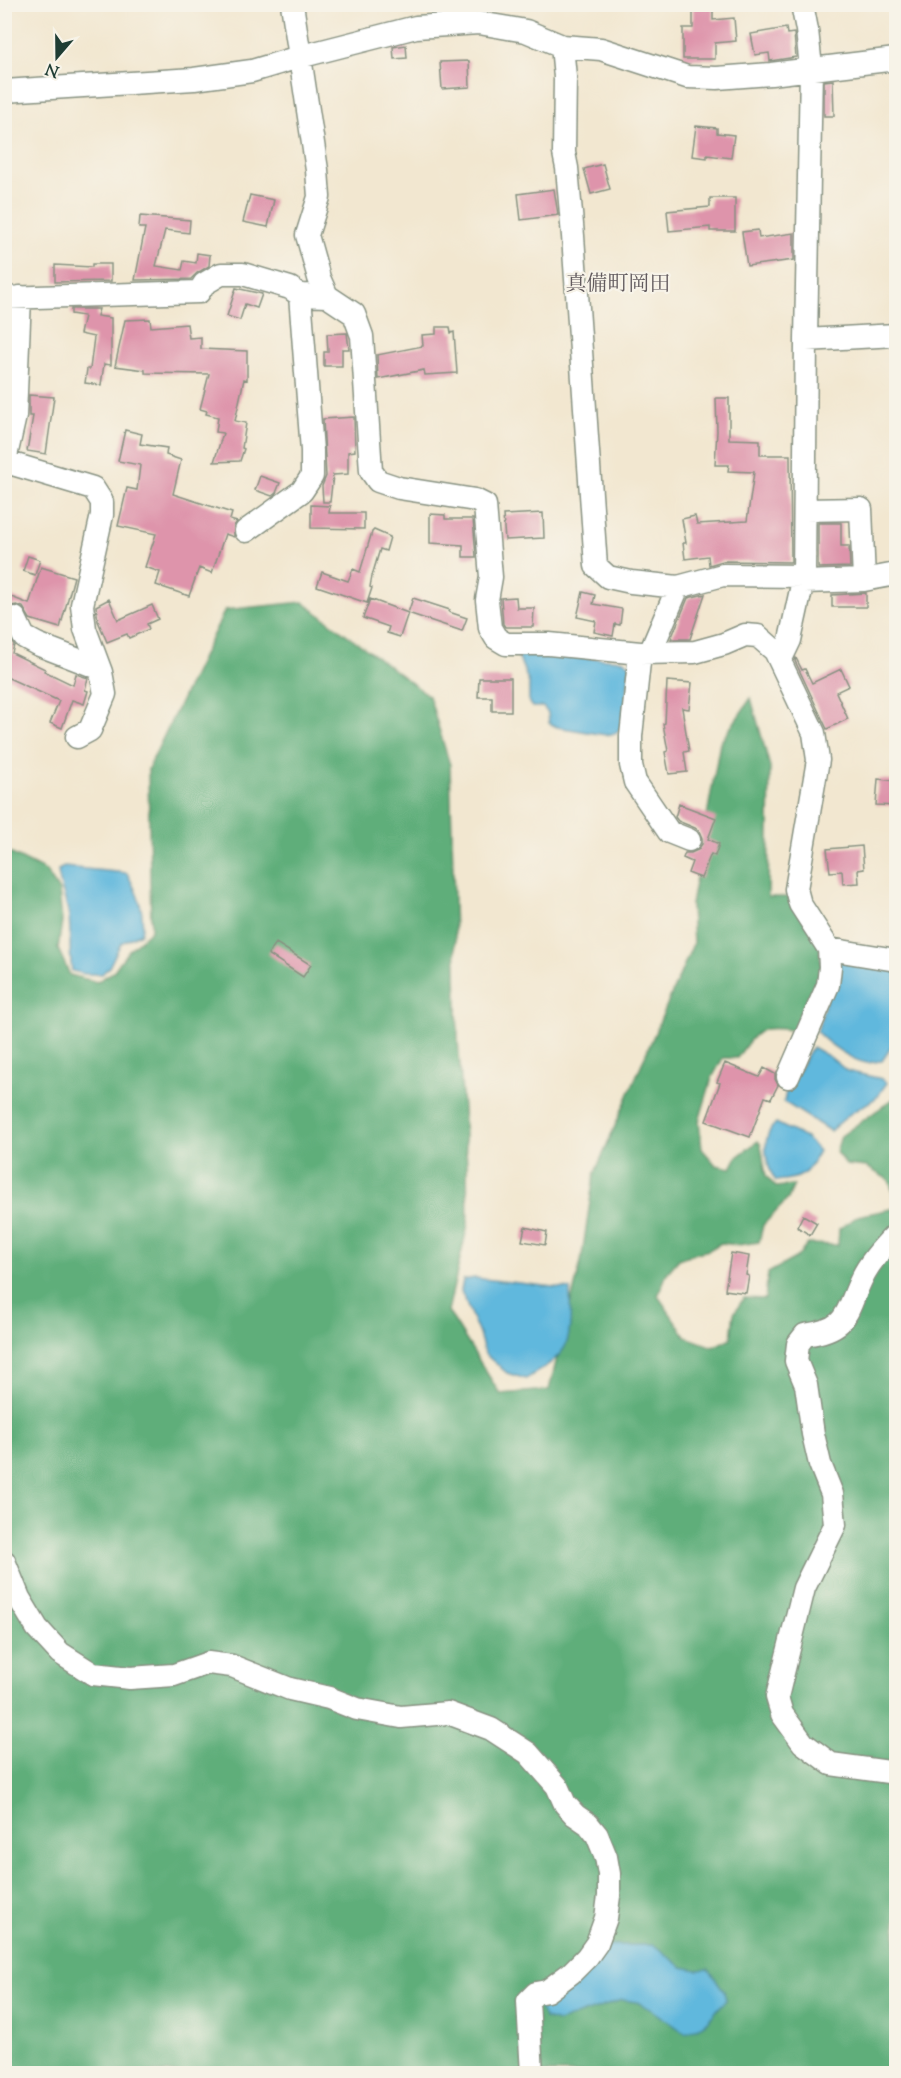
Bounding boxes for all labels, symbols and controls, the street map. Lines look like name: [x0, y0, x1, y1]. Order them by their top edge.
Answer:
north arrow: [27, 27, 87, 87]
text: N: [43, 56, 63, 82]
district label: 真備町岡田: [566, 270, 671, 300]

